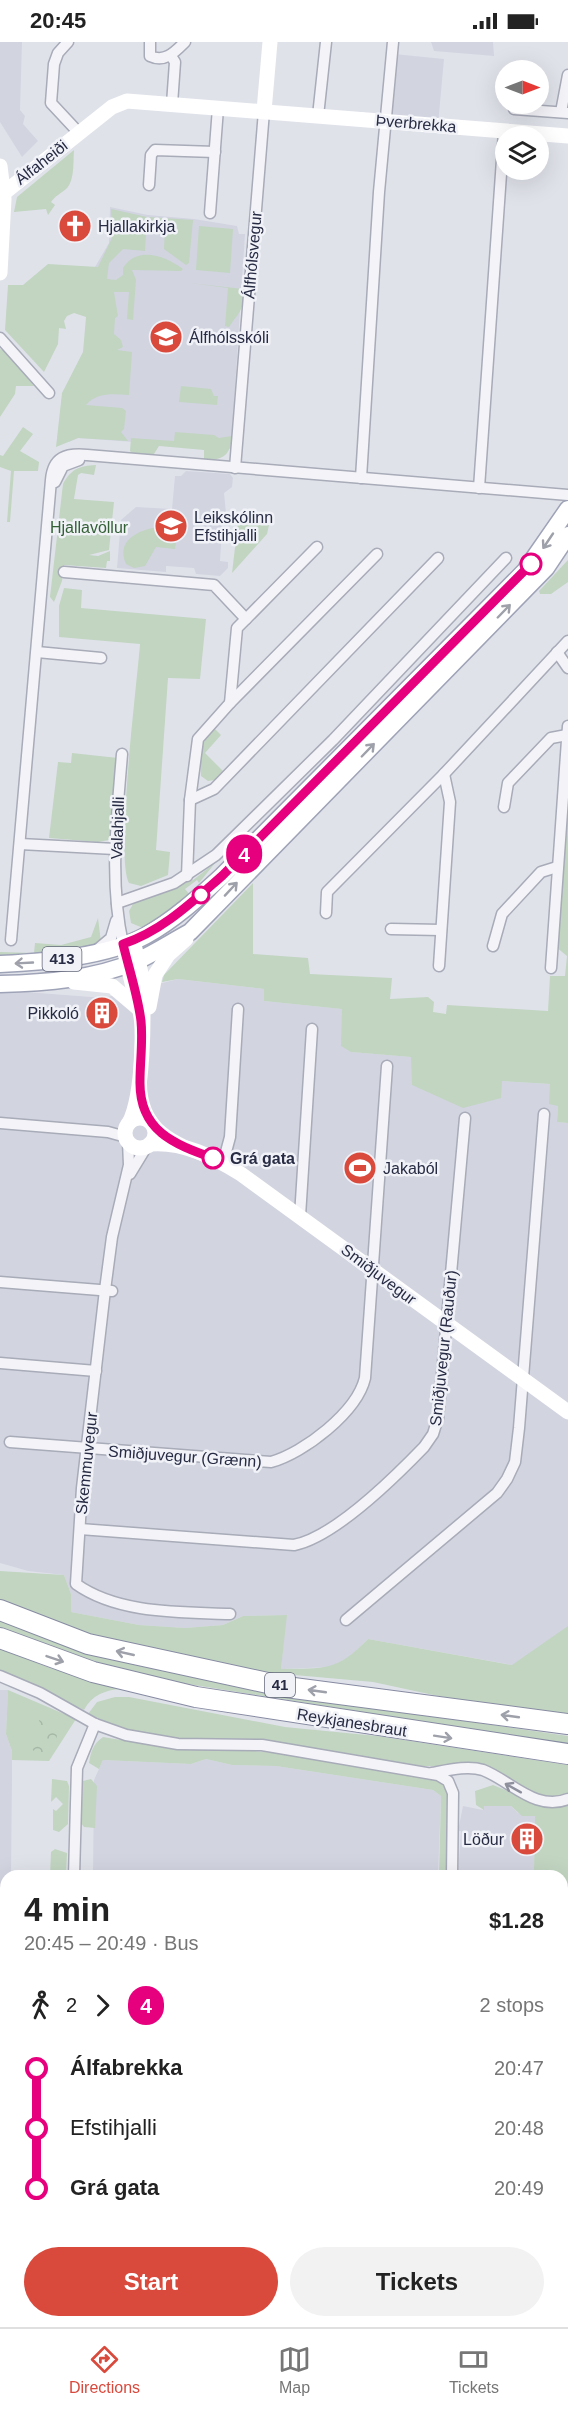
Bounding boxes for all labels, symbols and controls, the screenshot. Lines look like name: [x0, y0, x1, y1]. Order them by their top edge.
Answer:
text: 20:45: [30, 8, 86, 33]
north arrow: [495, 60, 549, 114]
map controls: [495, 60, 549, 180]
street label: Þverbrekka: [375, 112, 457, 136]
button: layers: [495, 126, 549, 180]
street label: Álfaheiði: [11, 136, 71, 188]
church icon: Hjallakirkja: [57, 208, 93, 244]
street label: Álfhólsvegur: [239, 210, 265, 300]
place label: Hjallakirkja: [98, 218, 175, 235]
school or university icon: Álfhólsskóli: [148, 319, 184, 355]
place label: Álfhólsskóli: [189, 328, 269, 346]
school or university icon: Leikskólinn Efstihjalli: [153, 508, 189, 544]
place label: Leikskólinn Efstihjalli: [194, 509, 273, 544]
park label: Hjallavöllur: [50, 519, 129, 536]
one-way arrow: [541, 532, 554, 549]
unlabelled marker: [520, 553, 542, 575]
one-way arrow: [497, 604, 511, 619]
one-way arrow: [360, 743, 375, 758]
street label: Valahjalli: [108, 796, 127, 860]
line badge: 4: [224, 834, 264, 874]
text: 4: [238, 843, 250, 866]
one-way arrow: [224, 882, 238, 897]
unlabelled marker: [192, 886, 210, 904]
road number: 413: [42, 947, 82, 971]
one-way arrow: [15, 958, 35, 969]
building icon: Pikkoló: [84, 995, 120, 1031]
place label: Pikkoló: [27, 1005, 79, 1022]
marker: Grá gata: [202, 1147, 224, 1169]
place label: Grá gata: [230, 1150, 295, 1167]
sports icon: Jakaból: [342, 1150, 378, 1186]
place label: Jakaból: [383, 1160, 438, 1177]
street label: Smiðjuvegur: [338, 1241, 420, 1308]
street label: Smiðjuvegur (Rauður): [427, 1269, 460, 1427]
street label: Skemmuvegur: [73, 1410, 100, 1515]
street label: Smiðjuvegur (Grænn): [108, 1443, 262, 1470]
one-way arrow: [116, 1647, 136, 1658]
one-way arrow: [45, 1654, 64, 1665]
road number: 41: [265, 1673, 295, 1697]
one-way arrow: [307, 1685, 327, 1696]
street label: Reykjanesbraut: [296, 1705, 409, 1740]
one-way arrow: [501, 1711, 520, 1722]
one-way arrow: [432, 1731, 452, 1742]
one-way arrow: [505, 1782, 523, 1793]
building icon: Löður: [509, 1821, 545, 1857]
place label: Löður: [463, 1831, 505, 1848]
text: 4 min: [24, 1891, 110, 1928]
text: $1.28: [489, 1908, 544, 1933]
text: 20:45 – 20:49 · Bus: [24, 1932, 199, 1954]
icon: walk: [24, 1989, 57, 2022]
icon: forward: [86, 1989, 119, 2022]
text: 2: [66, 1994, 77, 2016]
text: 4: [140, 1994, 152, 2017]
text: 2 stops: [480, 1994, 544, 2016]
text: Álfabrekka: [70, 2055, 183, 2080]
text: 20:47: [494, 2057, 544, 2079]
text: Efstihjalli: [70, 2115, 157, 2140]
text: 20:48: [494, 2117, 544, 2139]
text: Grá gata: [70, 2175, 159, 2200]
text: 20:49: [494, 2177, 544, 2199]
button: Start: [24, 2247, 278, 2316]
button: Tickets: [290, 2247, 544, 2316]
tab: Directions: [69, 2343, 140, 2397]
tab: Map: [278, 2343, 311, 2397]
tab: Tickets: [449, 2343, 499, 2397]

